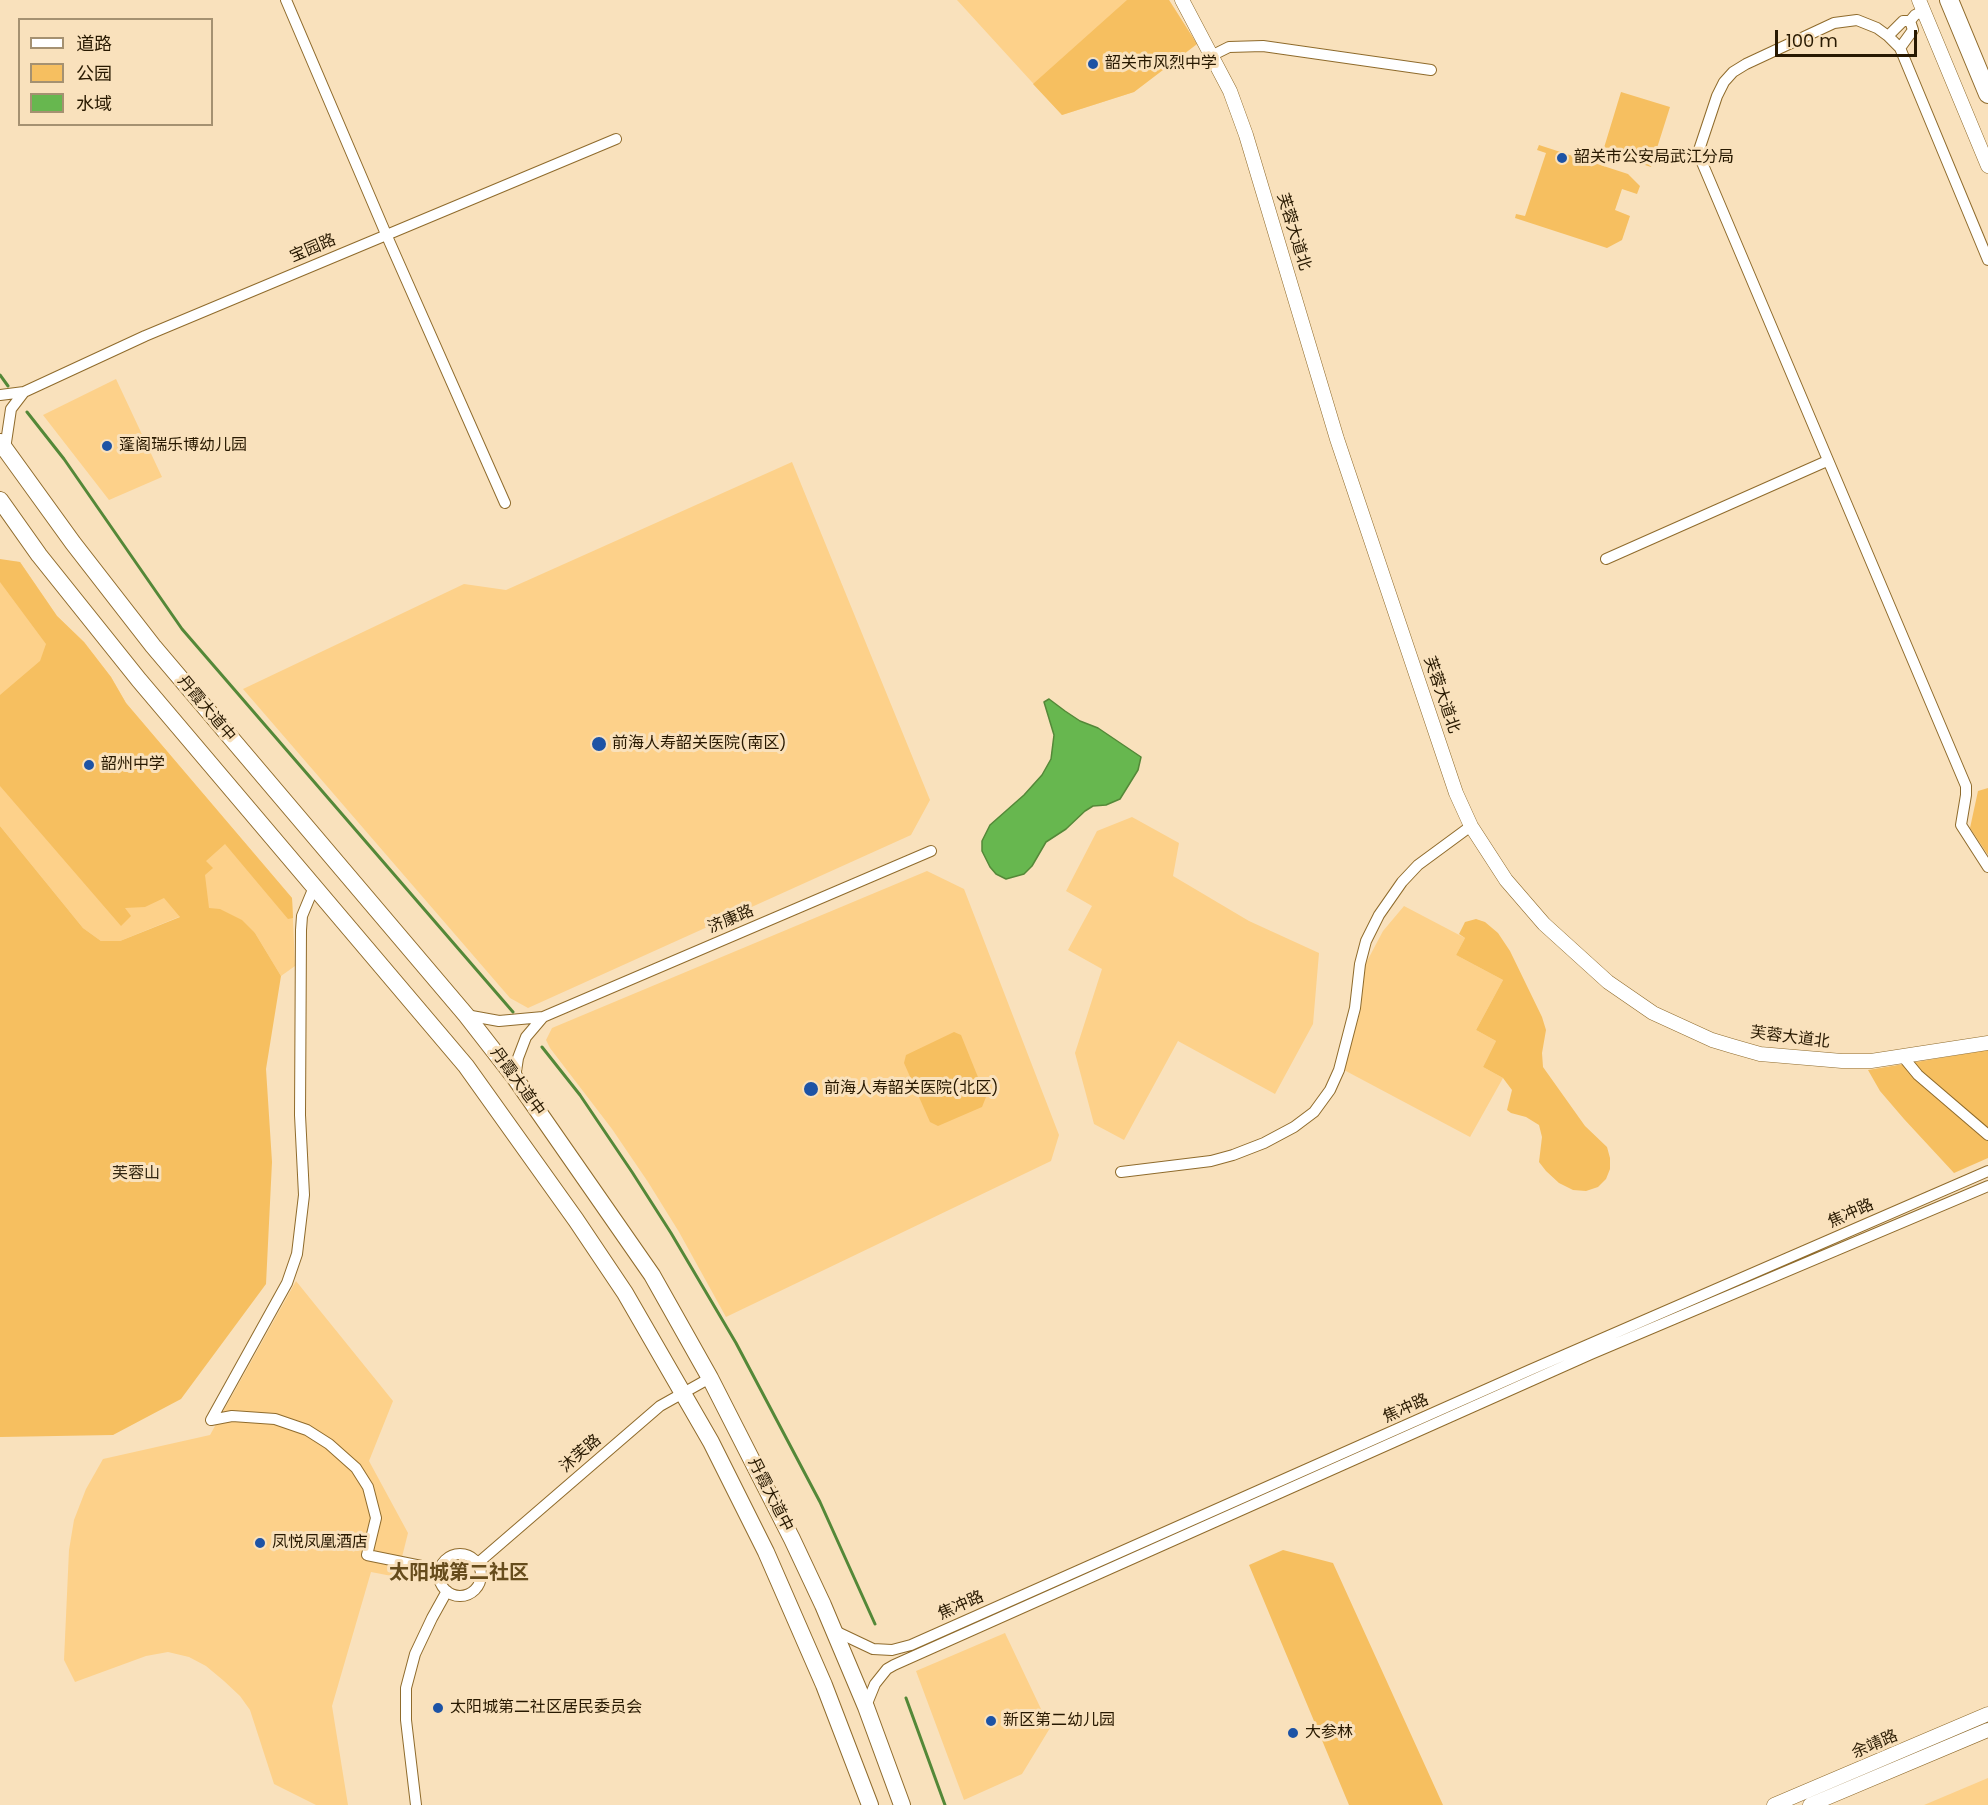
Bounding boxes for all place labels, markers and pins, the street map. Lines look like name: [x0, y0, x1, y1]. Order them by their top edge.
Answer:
place label: 韶关市风烈中学: [1105, 54, 1217, 74]
marker: 韶关市风烈中学: [1086, 57, 1100, 71]
place label: 韶关市公安局武江分局: [1574, 148, 1734, 168]
marker: 韶关市公安局武江分局: [1555, 151, 1569, 165]
place label: 蓬阁瑞乐博幼儿园: [119, 436, 247, 456]
marker: 蓬阁瑞乐博幼儿园: [100, 439, 114, 453]
place label: 前海人寿韶关医院(南区): [612, 734, 787, 754]
marker: 前海人寿韶关医院(南区): [590, 735, 608, 753]
place label: 韶州中学: [101, 755, 165, 775]
marker: 韶州中学: [82, 758, 96, 772]
place label: 前海人寿韶关医院(北区): [824, 1079, 999, 1099]
marker: 前海人寿韶关医院(北区): [802, 1080, 820, 1098]
place label: 凤悦凤凰酒店: [272, 1533, 368, 1553]
marker: 凤悦凤凰酒店: [253, 1536, 267, 1550]
place label: 太阳城第二社区居民委员会: [450, 1698, 642, 1718]
marker: 太阳城第二社区居民委员会: [431, 1701, 445, 1715]
place label: 新区第二幼儿园: [1003, 1711, 1115, 1731]
marker: 新区第二幼儿园: [984, 1714, 998, 1728]
place label: 大参林: [1305, 1723, 1353, 1743]
marker: 大参林: [1286, 1726, 1300, 1740]

